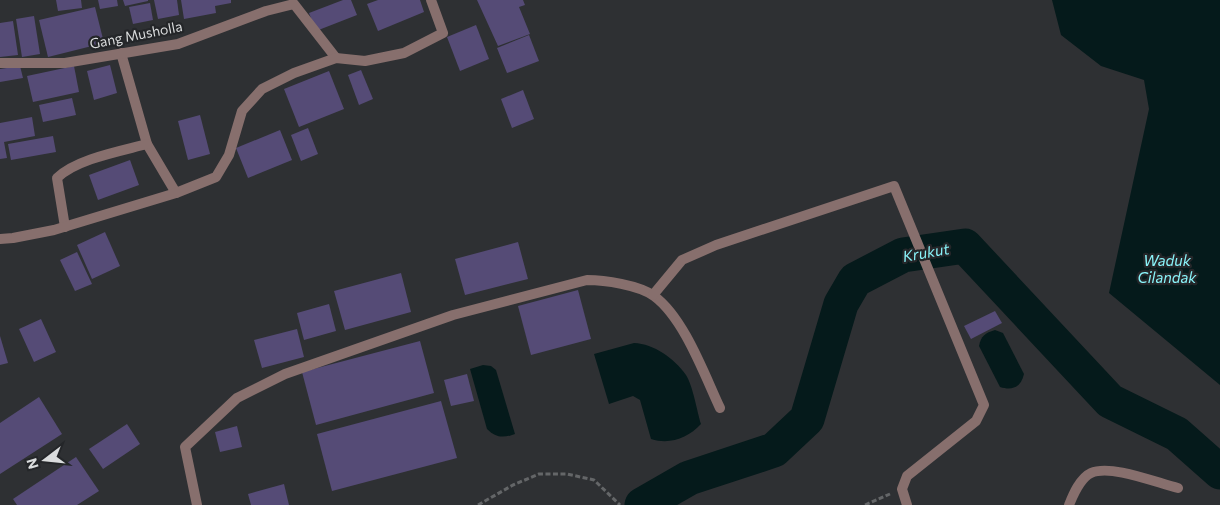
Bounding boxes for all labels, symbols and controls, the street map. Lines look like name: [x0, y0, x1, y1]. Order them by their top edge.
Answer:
street label: Gang Musholla: [88, 17, 184, 52]
water label: Krukut: [901, 239, 951, 265]
water label: Waduk Cilandak: [1137, 251, 1197, 286]
north arrow: [20, 435, 70, 485]
text: N: [22, 456, 42, 471]

